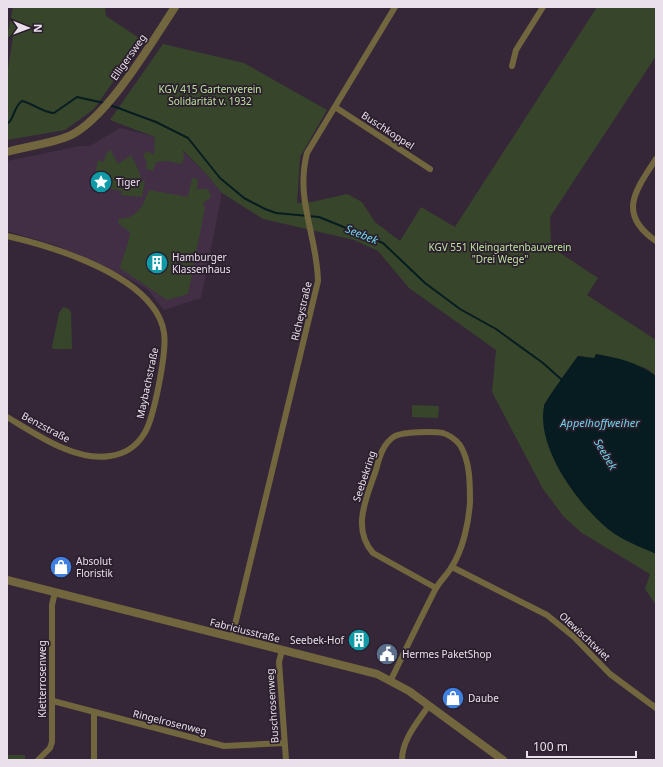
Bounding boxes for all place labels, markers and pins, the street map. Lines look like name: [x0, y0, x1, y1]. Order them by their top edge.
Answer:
place icon: Tiger: [88, 169, 114, 195]
place label: Tiger: [116, 175, 140, 189]
building icon: Hamburger Klassenhaus: [144, 250, 170, 276]
place label: Hamburger Klassenhaus: [172, 250, 231, 276]
shop icon: Absolut Floristik: [48, 554, 74, 580]
place label: Absolut Floristik: [76, 554, 114, 580]
building icon: Seebek-Hof: [346, 627, 372, 653]
place label: Seebek-Hof: [290, 633, 345, 647]
public building icon: Hermes PaketShop: [374, 641, 400, 667]
place label: Hermes PaketShop: [402, 647, 492, 661]
shop icon: Daube: [440, 685, 466, 711]
place label: Daube: [468, 691, 499, 705]

